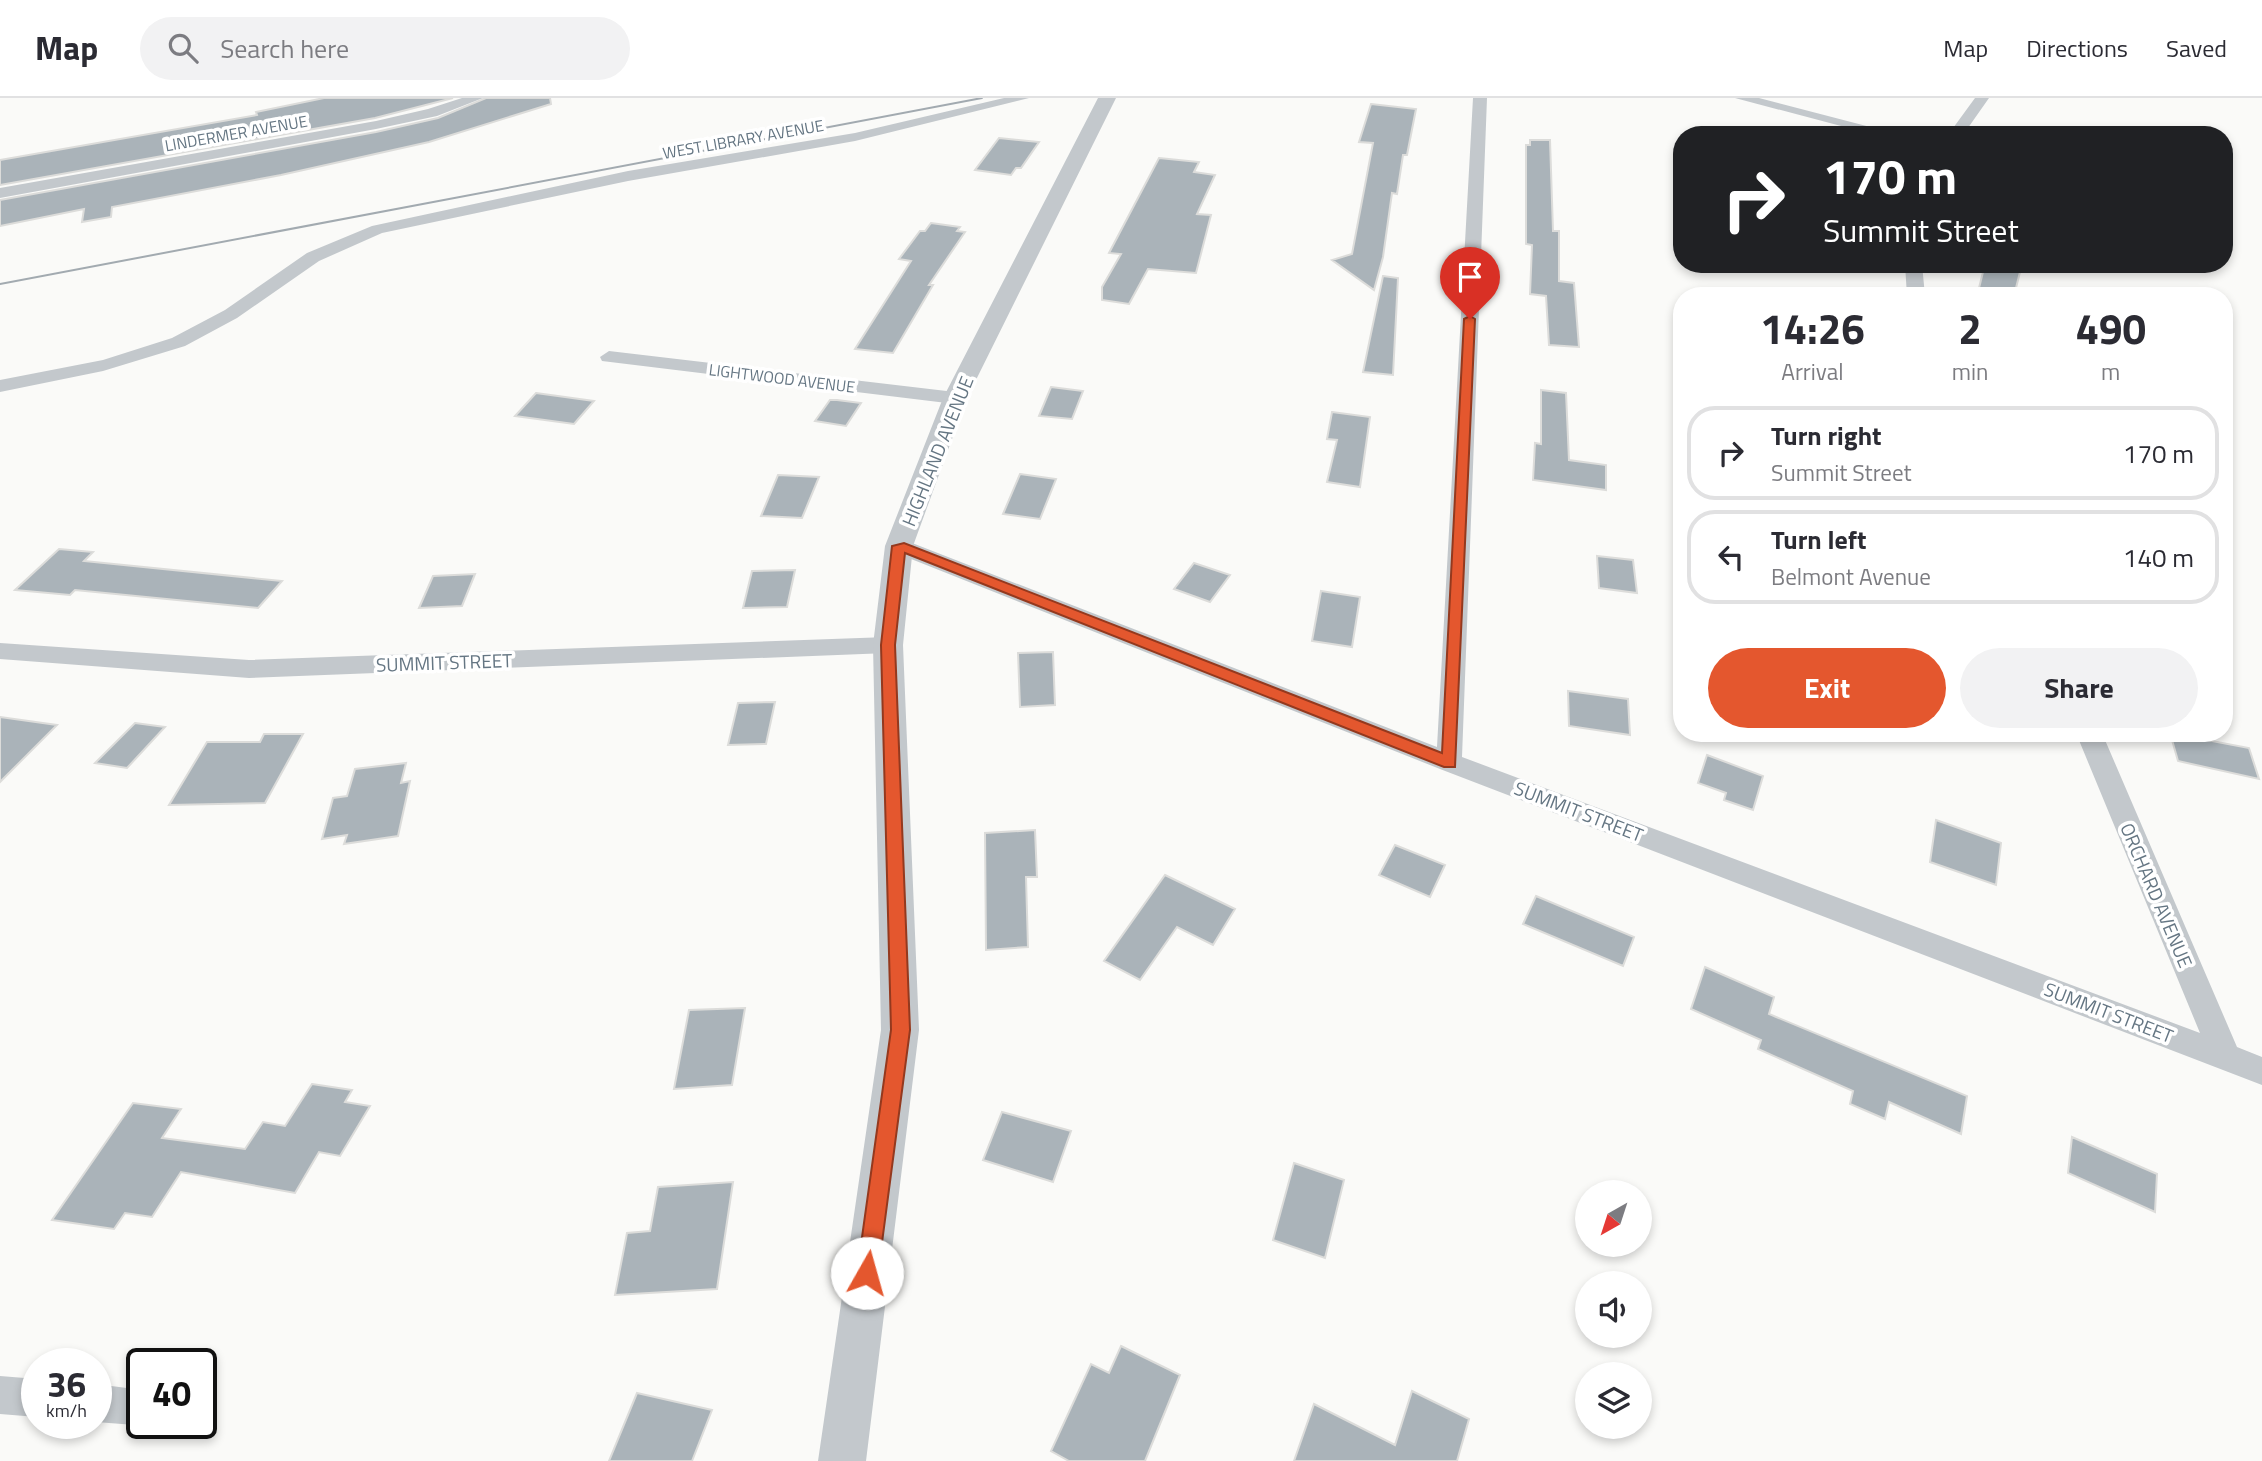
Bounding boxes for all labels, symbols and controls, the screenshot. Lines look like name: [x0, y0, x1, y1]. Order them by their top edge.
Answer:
search box: [140, 17, 630, 80]
text: Map: [35, 23, 98, 73]
icon: search: [164, 29, 202, 67]
text: Search here: [220, 29, 349, 68]
text: Map: [1943, 30, 1988, 66]
text: Directions: [2026, 30, 2128, 66]
text: Saved: [2166, 30, 2227, 66]
street label: LINDERMER AVENUE: [163, 109, 309, 157]
street label: WEST LIBRARY AVENUE: [661, 113, 826, 165]
text: 170 m: [1823, 138, 1957, 213]
icon: right: [1708, 154, 1799, 245]
text: Summit Street: [1823, 206, 2019, 254]
pin: [1440, 247, 1500, 319]
icon: arrive: [1451, 258, 1489, 296]
text: 14:26: [1760, 296, 1865, 360]
text: 2: [1958, 296, 1982, 360]
text: 490: [2075, 296, 2146, 360]
text: Arrival: [1781, 354, 1844, 389]
text: min: [1952, 354, 1988, 389]
text: m: [2101, 354, 2120, 389]
street label: LIGHTWOOD AVENUE: [708, 357, 857, 399]
street label: HIGHLAND AVENUE: [894, 372, 980, 530]
text: Turn right: [1771, 416, 1882, 455]
icon: right: [1712, 434, 1750, 472]
text: 170 m: [2123, 434, 2194, 473]
text: Summit Street: [1771, 455, 1912, 490]
text: Turn left: [1771, 520, 1866, 559]
icon: left: [1712, 538, 1750, 576]
text: 140 m: [2123, 538, 2194, 577]
text: Belmont Avenue: [1771, 559, 1931, 594]
street label: SUMMIT STREET: [375, 645, 513, 679]
button: Exit: [1708, 648, 1946, 728]
button: Share: [1960, 648, 2198, 728]
street label: SUMMIT STREET: [1510, 773, 1648, 849]
street label: ORCHARD AVENUE: [2113, 818, 2201, 972]
street label: SUMMIT STREET: [2040, 974, 2178, 1050]
north arrow: [1575, 1180, 1652, 1256]
map controls: [1575, 1180, 1652, 1439]
position arrow: [830, 1236, 904, 1310]
button: sound: [1575, 1271, 1652, 1348]
speed limit sign: 40: [126, 1348, 217, 1439]
text: 36: [47, 1357, 86, 1411]
button: layers: [1575, 1362, 1652, 1439]
text: km/h: [46, 1397, 87, 1424]

